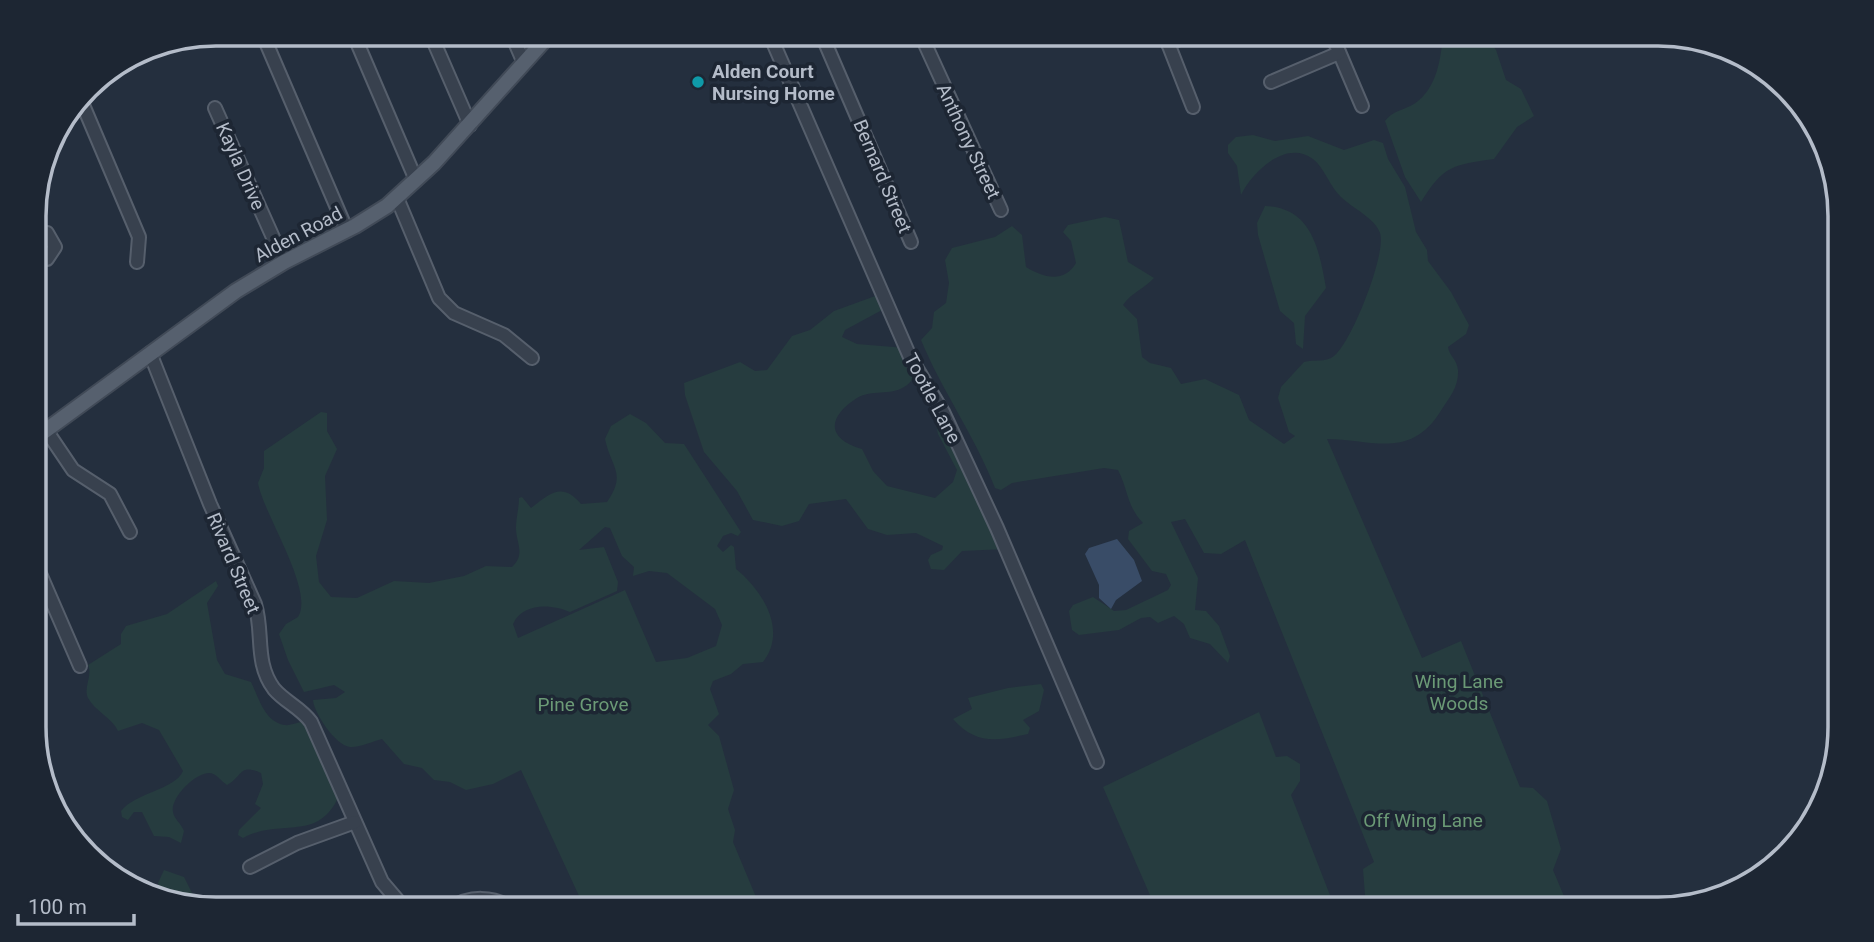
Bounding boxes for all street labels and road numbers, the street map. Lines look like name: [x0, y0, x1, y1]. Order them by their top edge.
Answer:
street label: Anthony Street: [932, 80, 1005, 203]
street label: Bernard Street: [848, 116, 917, 236]
street label: Kayla Drive: [211, 119, 270, 214]
street label: Alden Road: [250, 202, 346, 267]
street label: Tootle Lane: [899, 349, 966, 447]
street label: Rivard Street: [202, 509, 265, 617]

